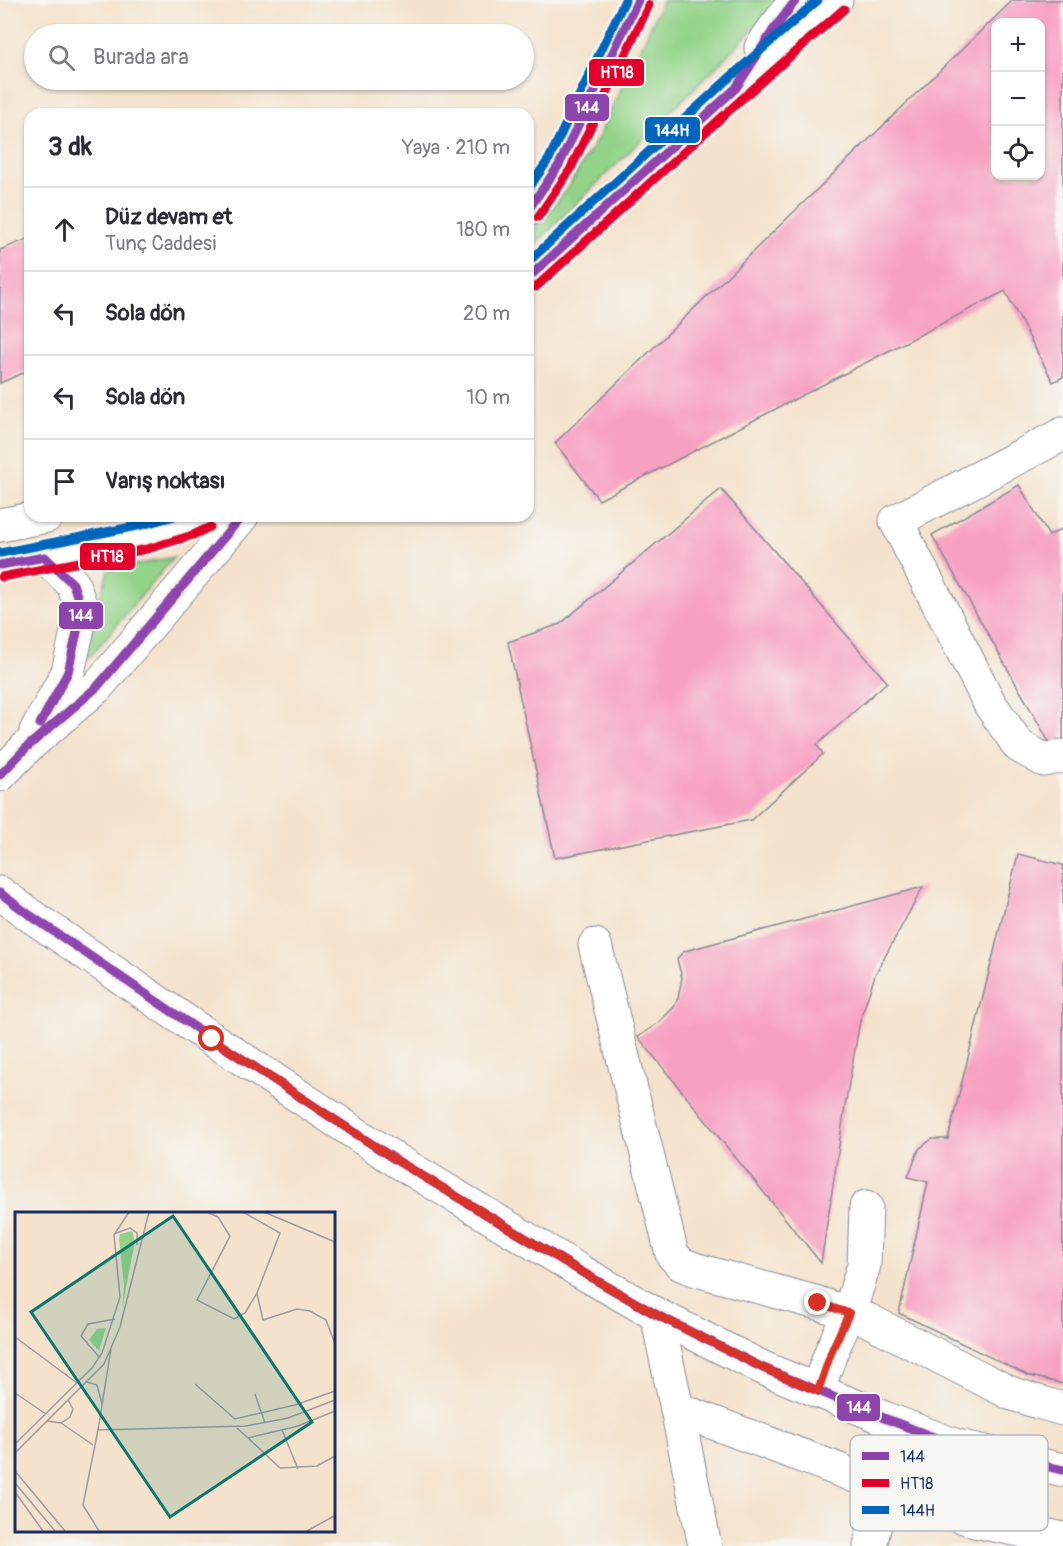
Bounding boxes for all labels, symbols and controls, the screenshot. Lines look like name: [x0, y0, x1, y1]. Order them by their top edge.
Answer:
map controls: [991, 18, 1045, 180]
button: +: [991, 18, 1045, 72]
search box: [24, 24, 534, 90]
icon: search: [45, 41, 78, 74]
text: Burada ara: [93, 43, 189, 71]
line badge: HT18: [588, 58, 645, 87]
text: HT18: [600, 63, 634, 83]
button: −: [991, 72, 1045, 126]
line badge: 144: [564, 93, 610, 122]
text: 144: [575, 98, 600, 118]
line badge: 144H: [644, 116, 701, 144]
text: 144H: [655, 121, 689, 141]
button: locate: [991, 126, 1045, 180]
text: 3 dk: [48, 131, 92, 163]
text: Yaya · 210 m: [402, 135, 510, 160]
text: Düz devam et: [105, 203, 232, 231]
icon: ahead: [48, 213, 81, 246]
text: 180 m: [456, 217, 510, 242]
text: Tunç Caddesi: [105, 231, 216, 256]
icon: left: [48, 297, 81, 330]
text: Sola dön: [105, 299, 185, 327]
text: 20 m: [463, 301, 510, 326]
icon: left: [48, 381, 81, 414]
text: Sola dön: [105, 383, 185, 411]
text: 10 m: [466, 385, 510, 410]
icon: arrive: [48, 465, 81, 498]
text: Varış noktası: [105, 467, 226, 495]
line badge: HT18: [79, 542, 136, 571]
text: HT18: [90, 547, 124, 567]
line badge: 144: [58, 601, 104, 630]
text: 144: [69, 606, 94, 626]
route start: [198, 1025, 224, 1051]
inset map: [15, 1212, 334, 1531]
route end: [804, 1289, 830, 1315]
line badge: 144: [836, 1393, 881, 1422]
text: 144: [847, 1398, 872, 1418]
legend: [850, 1435, 1048, 1531]
text: 144: [900, 1447, 925, 1467]
text: HT18: [900, 1474, 933, 1494]
text: 144H: [900, 1501, 935, 1521]

